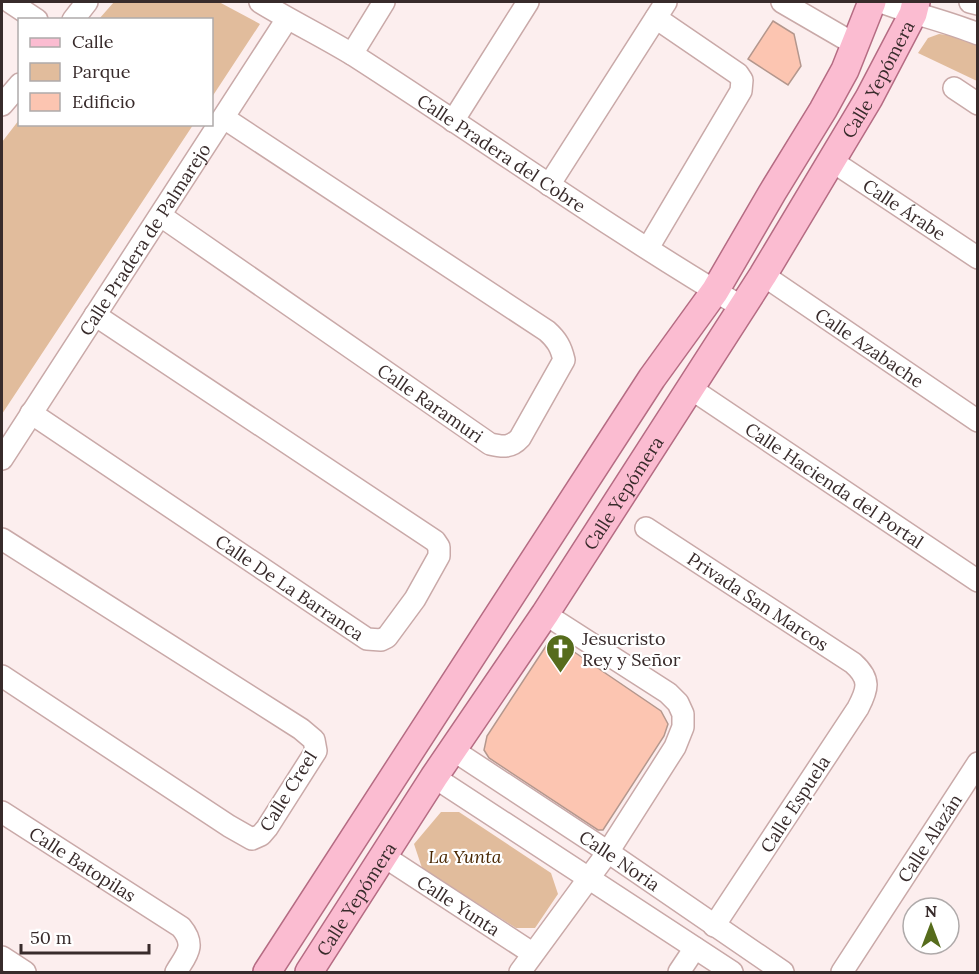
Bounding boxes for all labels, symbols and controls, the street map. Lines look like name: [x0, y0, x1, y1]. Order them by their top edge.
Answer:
street label: Calle Yepómera: [836, 16, 919, 142]
legend: [18, 18, 213, 126]
text: Calle: [72, 30, 114, 53]
text: Parque: [72, 60, 131, 83]
street label: Calle Pradera del Cobre: [413, 88, 590, 217]
text: Edificio: [72, 90, 135, 113]
street label: Calle Pradera de Palmarejo: [74, 139, 215, 340]
street label: Calle Árabe: [859, 173, 950, 245]
street label: Calle Azabache: [811, 302, 929, 393]
street label: Calle Raramuri: [373, 358, 488, 447]
street label: Calle Hacienda del Portal: [741, 417, 928, 553]
street label: Calle Yepómera: [578, 432, 668, 554]
street label: Calle De La Barranca: [211, 529, 369, 645]
street label: Privada San Marcos: [683, 547, 833, 656]
place label: Jesucristo Rey y Señor: [581, 627, 681, 671]
church icon: Jesucristo Rey y Señor: [545, 632, 577, 674]
street label: Calle Creel: [254, 746, 322, 836]
street label: Calle Espuela: [755, 751, 835, 857]
street label: Calle Alazán: [892, 789, 967, 887]
street label: Calle Batopilas: [25, 821, 140, 907]
street label: Calle Noria: [575, 825, 665, 896]
street label: Calle Yepómera: [311, 838, 401, 960]
park label: La Yunta: [428, 845, 502, 868]
street label: Calle Yunta: [413, 870, 505, 941]
north arrow: [901, 896, 961, 956]
text: N: [925, 901, 937, 921]
scale bar: [21, 917, 148, 955]
text: 50 m: [30, 926, 72, 949]

